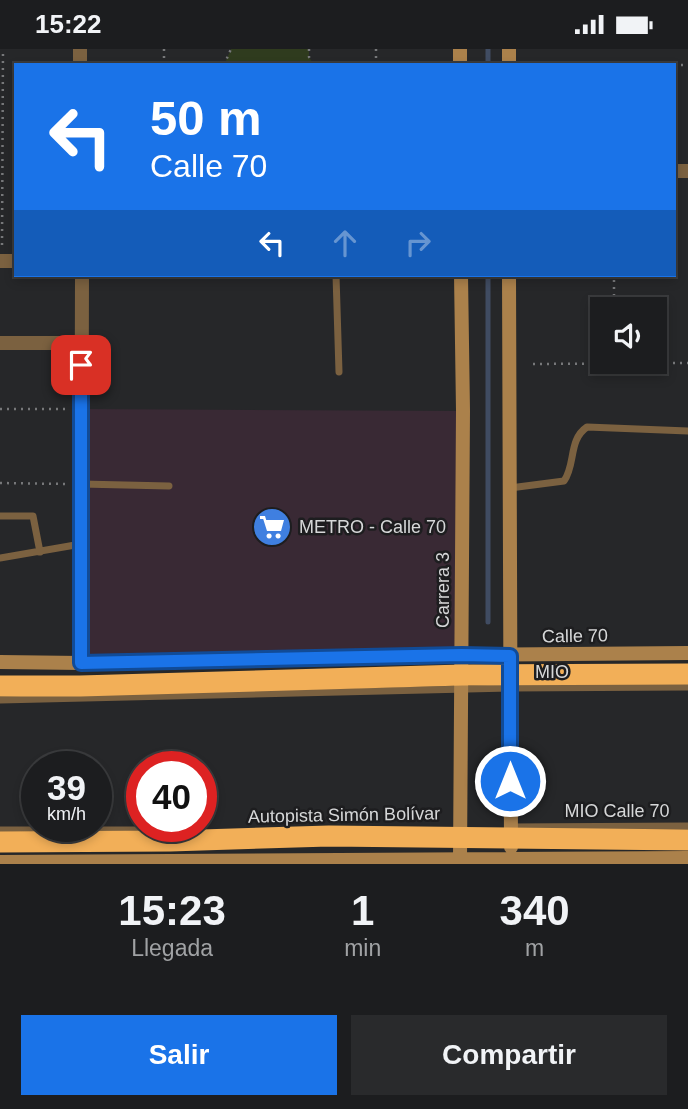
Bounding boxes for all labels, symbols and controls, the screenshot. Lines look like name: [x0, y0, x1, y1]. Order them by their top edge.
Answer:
text: 15:22: [35, 9, 102, 39]
icon: left: [35, 91, 126, 182]
text: 50 m: [150, 91, 262, 145]
text: Calle 70: [150, 148, 267, 184]
icon: left: [253, 224, 291, 262]
icon: ahead: [326, 224, 364, 262]
icon: right: [399, 224, 437, 262]
map controls: [590, 297, 667, 374]
button: sound: [590, 297, 667, 374]
pin: [51, 335, 111, 395]
icon: arrive: [62, 346, 100, 384]
supermarket icon: METRO - Calle 70: [251, 506, 293, 548]
place label: METRO - Calle 70: [299, 517, 446, 537]
street label: Carrera 3: [433, 552, 453, 628]
street label: Calle 70: [542, 625, 608, 647]
street label: MIO: [535, 662, 569, 682]
position arrow: [473, 744, 547, 818]
speed limit sign: 40: [126, 751, 217, 842]
text: 39: [47, 768, 86, 807]
street label: MIO Calle 70: [564, 801, 670, 821]
street label: Autopista Simón Bolívar: [248, 803, 440, 827]
text: km/h: [47, 804, 86, 824]
text: 15:23: [118, 887, 226, 934]
text: 1: [351, 887, 374, 934]
text: 340: [500, 887, 570, 934]
text: Llegada: [131, 935, 213, 961]
text: min: [344, 935, 381, 961]
text: m: [525, 935, 544, 961]
button: Salir: [21, 1015, 337, 1095]
button: Compartir: [351, 1015, 667, 1095]

